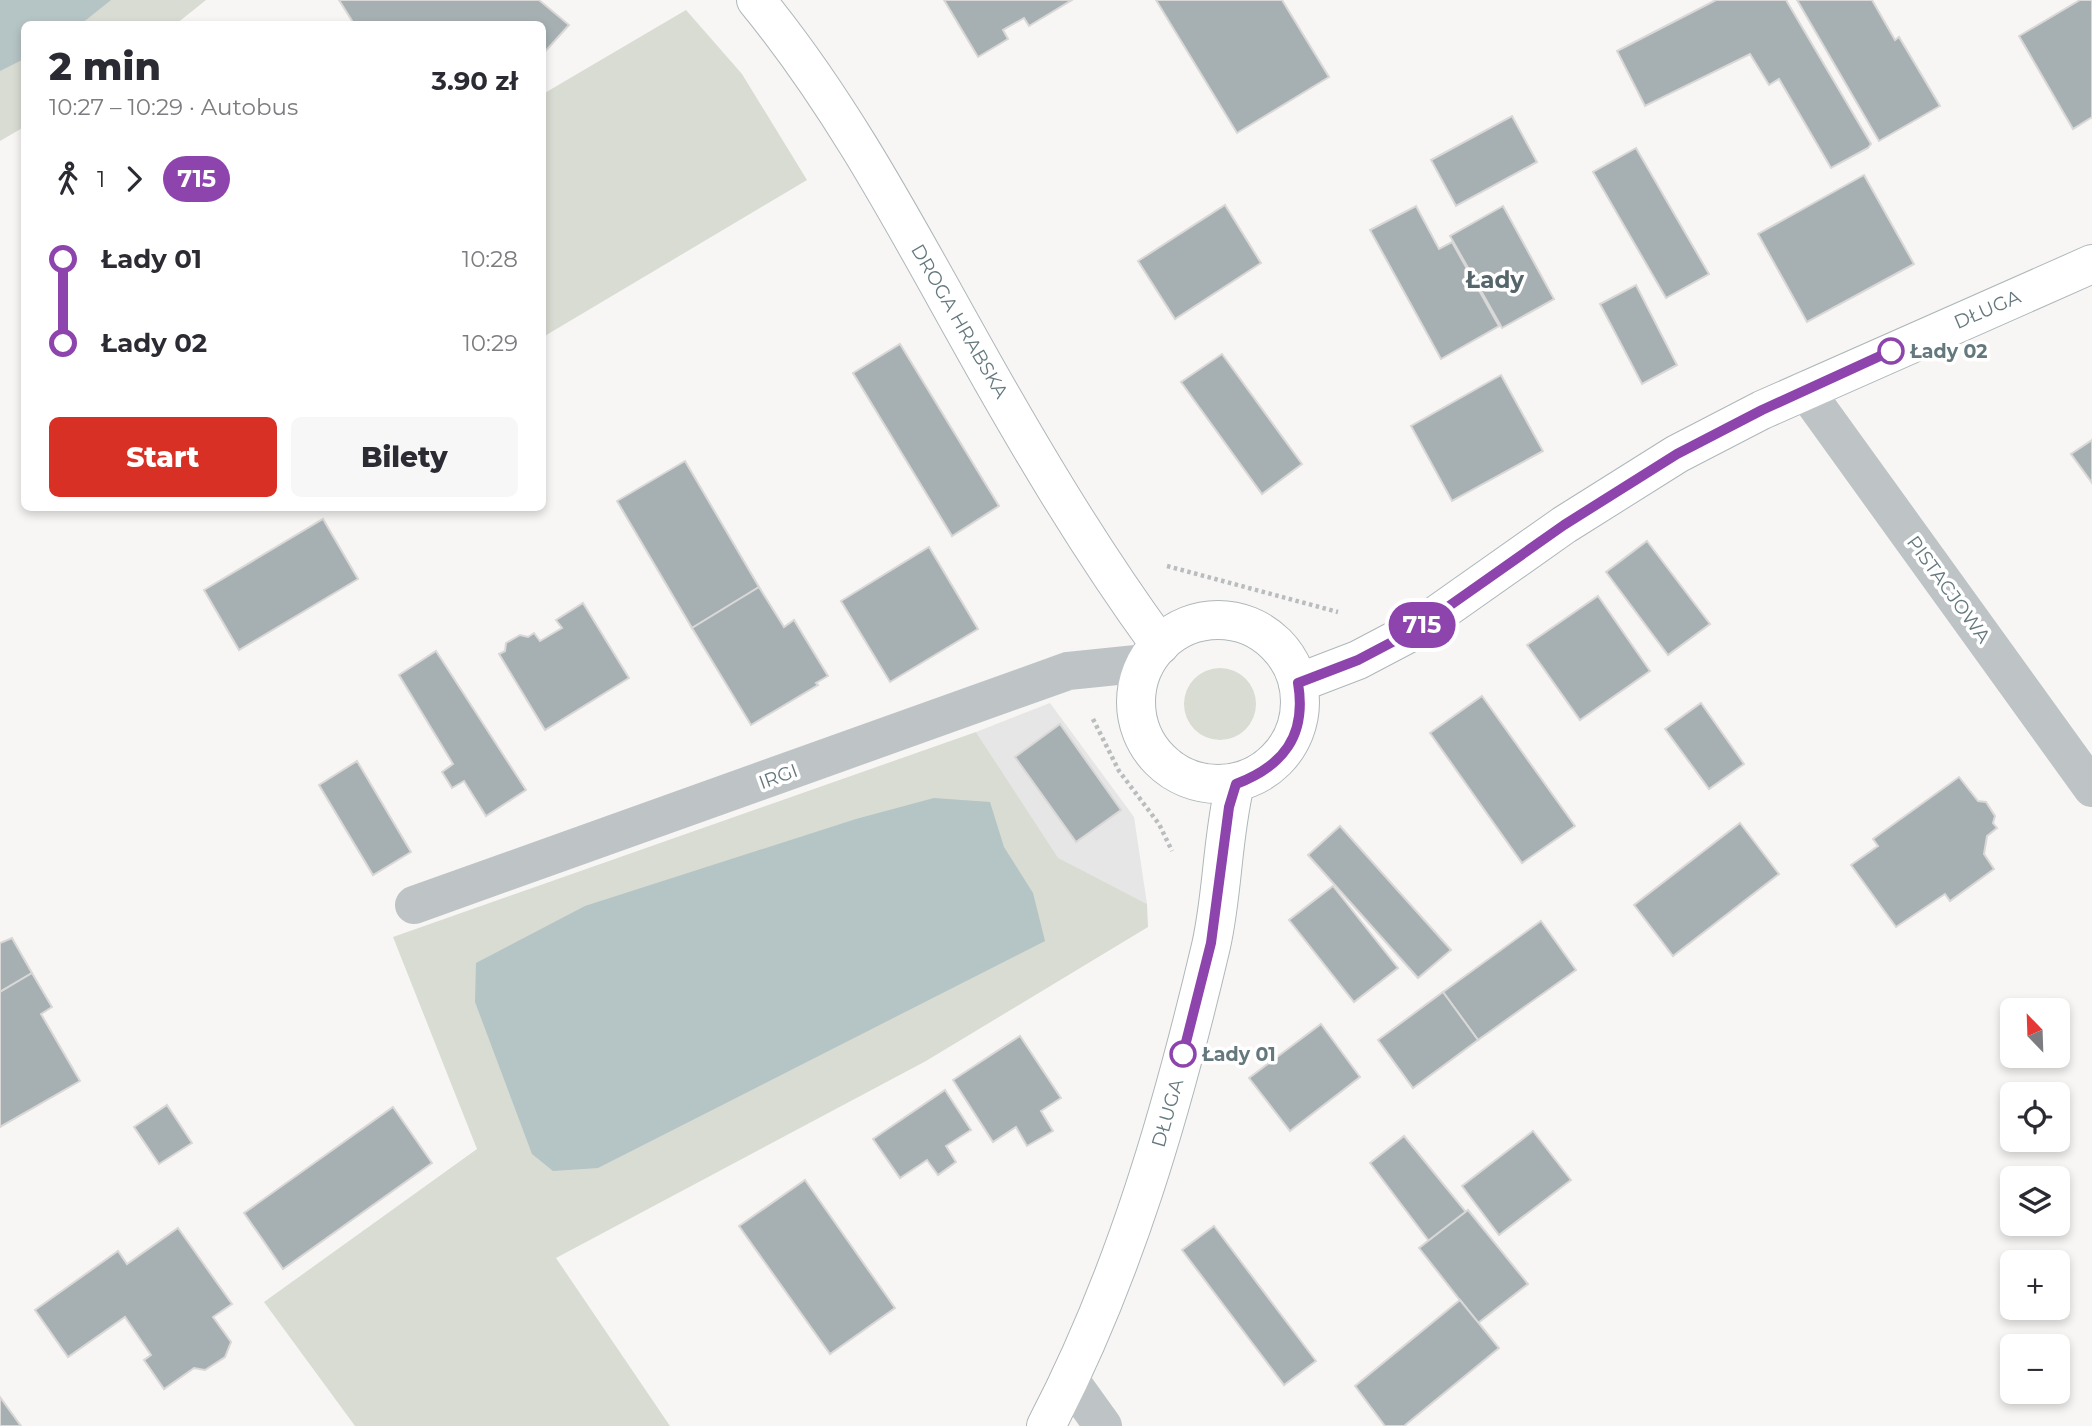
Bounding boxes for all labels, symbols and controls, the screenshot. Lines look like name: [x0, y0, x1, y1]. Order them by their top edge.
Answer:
text: 2 min: [49, 43, 161, 90]
text: 3.90 zł: [432, 65, 518, 97]
text: 10:27 – 10:29 · Autobus: [49, 93, 298, 121]
icon: walk: [49, 160, 87, 198]
icon: forward: [115, 160, 153, 198]
text: 715: [177, 164, 216, 193]
text: 1: [97, 165, 105, 193]
street label: DROGA HRABSKA: [906, 240, 1013, 403]
text: Łady 01: [101, 243, 202, 275]
text: 10:28: [462, 245, 518, 273]
district label: Łady: [1465, 266, 1524, 294]
street label: DŁUGA: [1950, 285, 2024, 334]
text: Łady 02: [101, 327, 207, 359]
text: 10:29: [463, 329, 518, 357]
marker: Łady 02: [1878, 338, 1904, 364]
place label: Łady 02: [1909, 340, 1988, 363]
button: Start: [49, 417, 277, 497]
button: Bilety: [291, 417, 518, 497]
street label: PISTACJOWA: [1902, 531, 1995, 648]
line badge: 715: [1382, 602, 1462, 648]
text: 715: [1403, 610, 1441, 639]
street label: IRGI: [755, 759, 801, 794]
north arrow: [2000, 998, 2070, 1068]
map controls: [2000, 998, 2070, 1404]
marker: Łady 01: [1170, 1041, 1196, 1067]
place label: Łady 01: [1201, 1043, 1276, 1066]
street label: DŁUGA: [1147, 1076, 1188, 1150]
button: locate: [2000, 1082, 2070, 1152]
button: layers: [2000, 1166, 2070, 1236]
button: +: [2000, 1250, 2070, 1320]
button: −: [2000, 1334, 2070, 1404]

